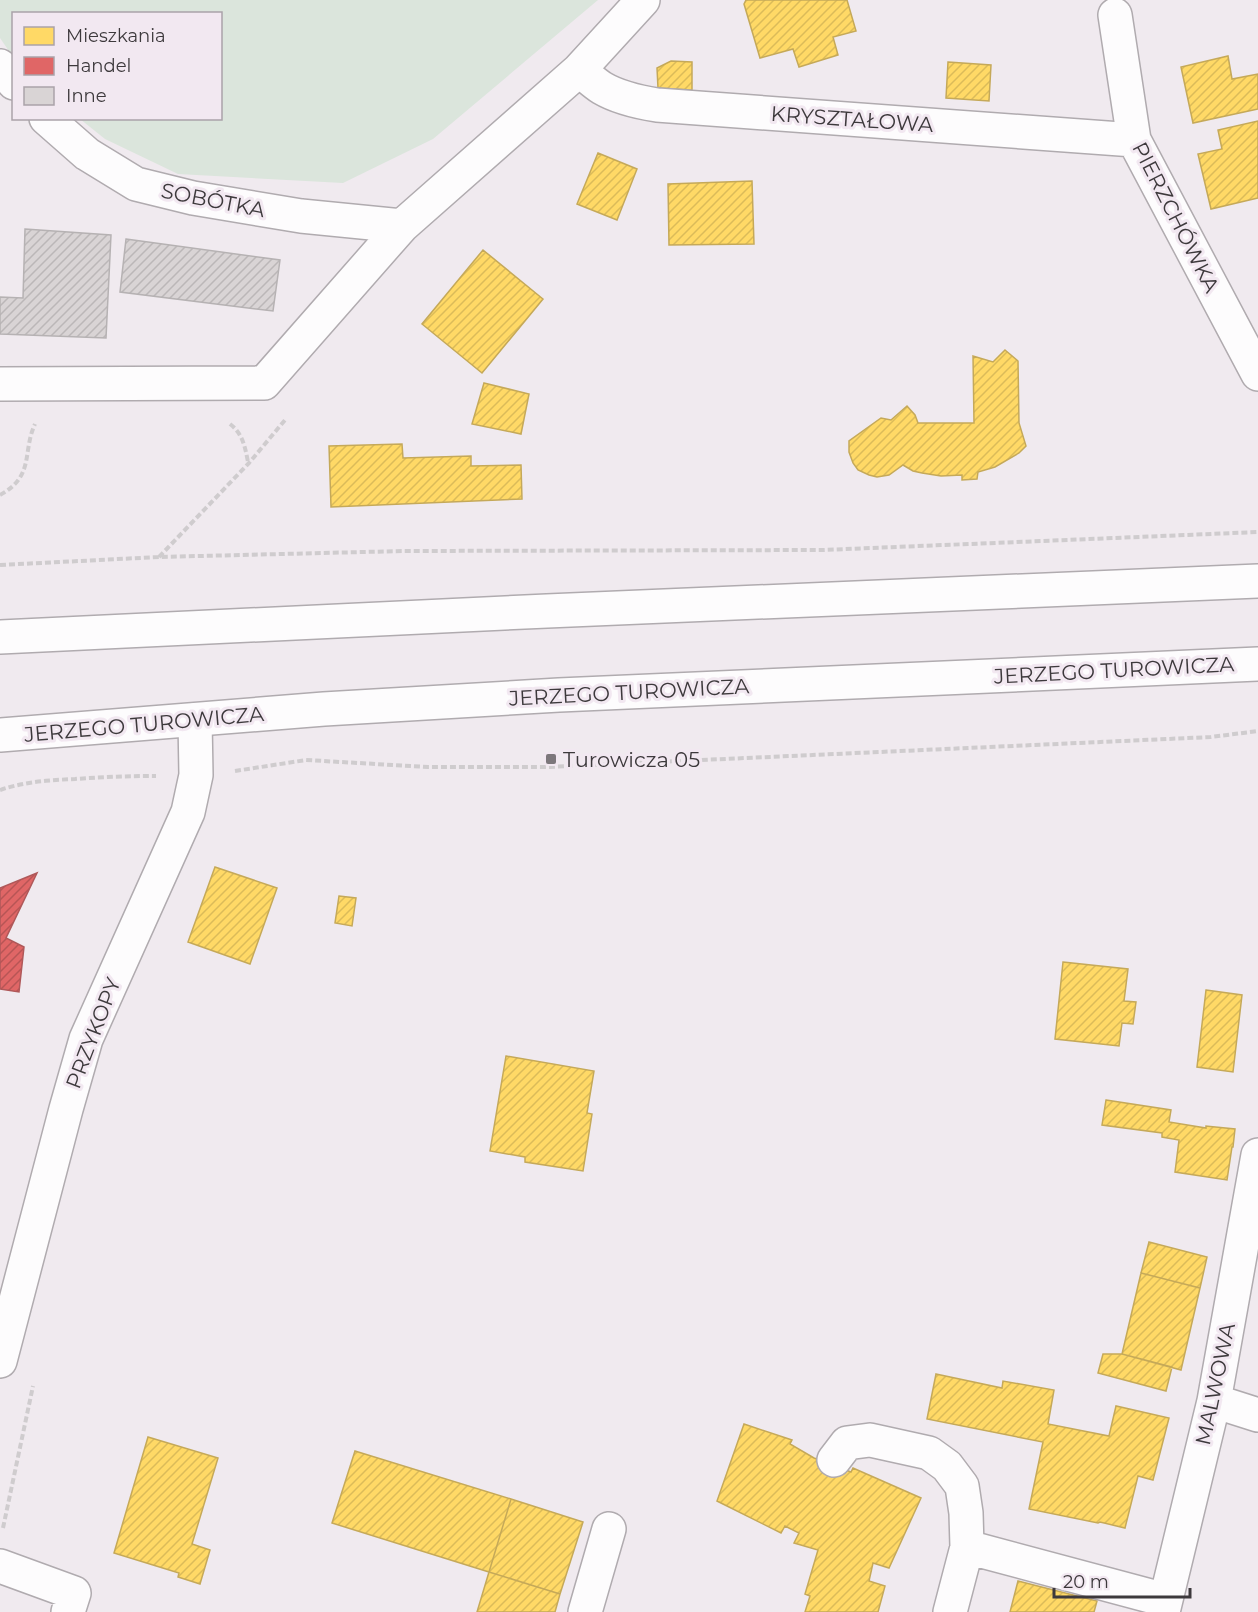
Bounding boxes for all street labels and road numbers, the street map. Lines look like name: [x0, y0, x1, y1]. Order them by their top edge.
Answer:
street label: KRYSZTAŁOWA: [770, 101, 935, 137]
street label: PIERZCHÓWKA: [1127, 138, 1225, 297]
street label: SOBÓTKA: [159, 178, 268, 222]
street label: JERZEGO TUROWICZA: [992, 651, 1236, 689]
street label: JERZEGO TUROWICZA: [507, 673, 751, 711]
street label: JERZEGO TUROWICZA: [22, 701, 266, 747]
street label: PRZYKOPY: [60, 973, 126, 1092]
street label: MALWOWA: [1190, 1320, 1240, 1447]

